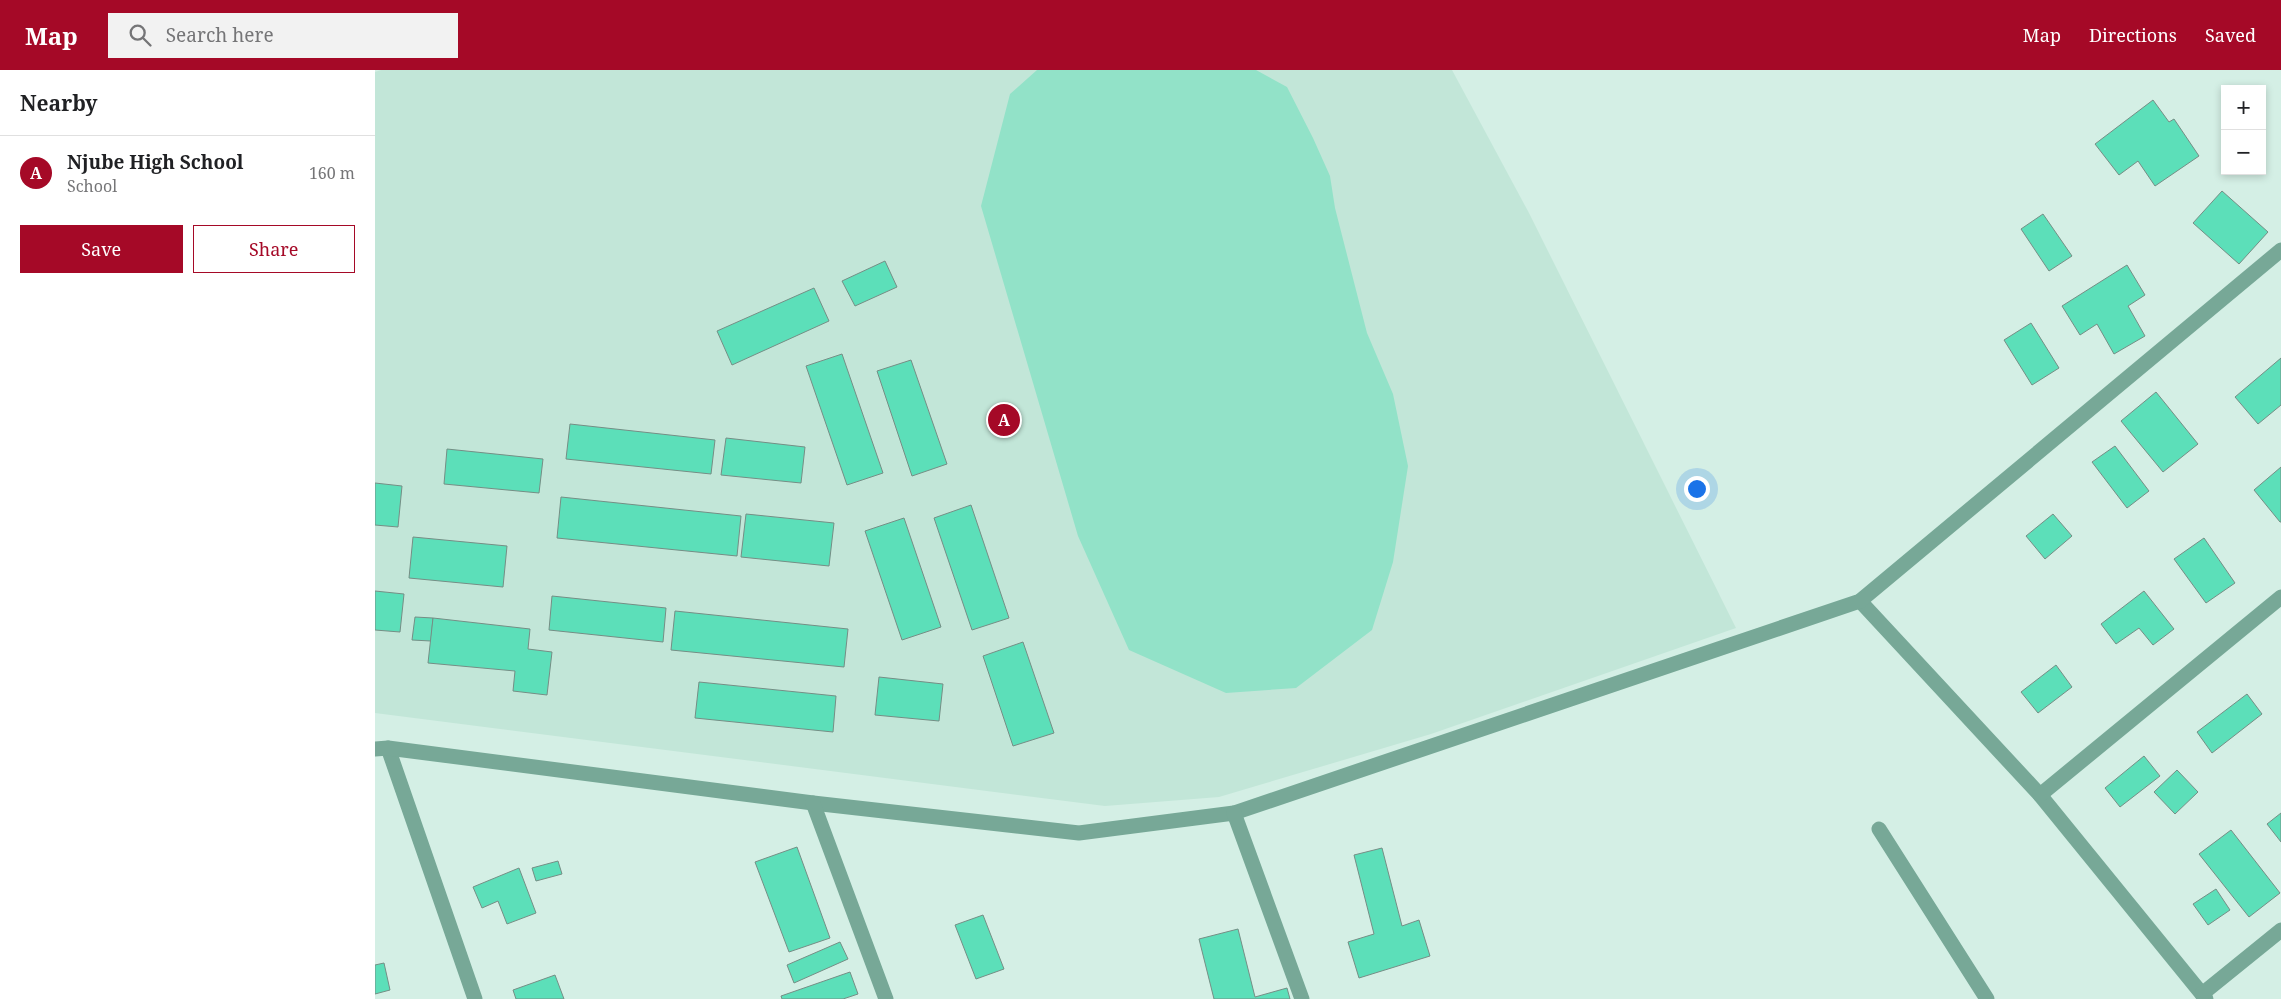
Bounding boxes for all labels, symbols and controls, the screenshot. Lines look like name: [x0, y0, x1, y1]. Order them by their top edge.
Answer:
search box: [108, 13, 458, 58]
text: Map: [25, 19, 78, 52]
icon: search: [126, 21, 154, 49]
text: Search here: [166, 22, 274, 48]
text: Map: [2023, 23, 2061, 47]
text: Directions: [2089, 23, 2177, 47]
text: Saved: [2205, 23, 2256, 47]
map controls: [2221, 85, 2266, 175]
button: +: [2221, 85, 2266, 130]
text: Nearby: [20, 89, 98, 117]
button: −: [2221, 130, 2266, 175]
text: Njube High School: [67, 149, 244, 175]
text: A: [30, 162, 42, 184]
text: 160 m: [309, 162, 355, 184]
text: School: [67, 175, 117, 197]
button: Save: [20, 225, 183, 273]
button: Share: [193, 225, 355, 273]
pin: A: [988, 401, 1020, 439]
your location: [1684, 476, 1710, 502]

